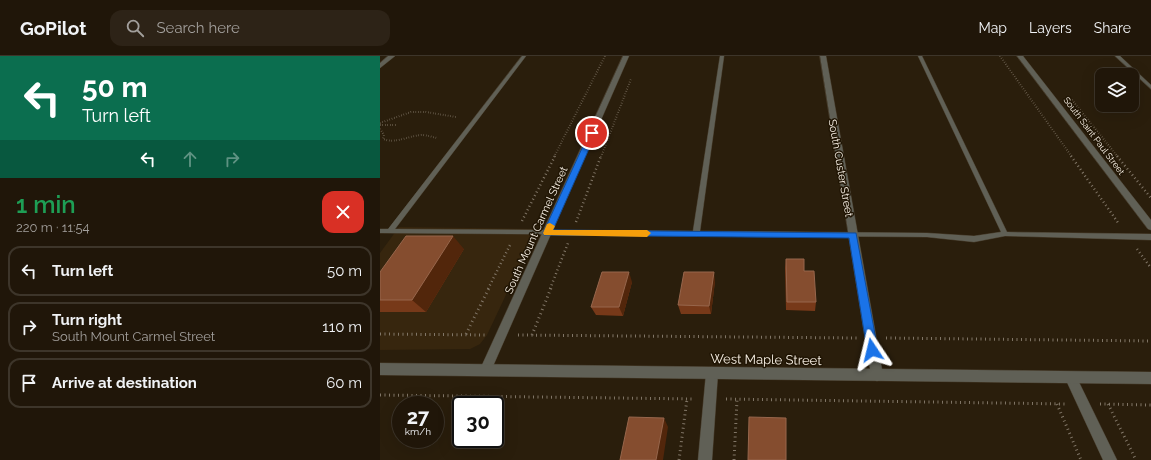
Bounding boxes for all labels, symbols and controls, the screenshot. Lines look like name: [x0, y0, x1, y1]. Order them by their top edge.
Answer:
search box: [110, 10, 390, 46]
text: GoPilot: [20, 17, 86, 39]
icon: search: [124, 17, 146, 39]
text: Search here: [156, 19, 240, 37]
text: Map: [979, 20, 1007, 36]
text: Layers: [1029, 20, 1072, 36]
text: Share: [1094, 20, 1131, 36]
map controls: [1095, 68, 1139, 112]
button: layers: [1095, 68, 1139, 112]
text: 50 m: [82, 71, 148, 104]
icon: left: [16, 72, 68, 124]
street label: South Saint Paul Street: [1061, 95, 1127, 177]
text: Turn left: [82, 105, 151, 126]
pin: [575, 116, 609, 150]
street label: South Custer Street: [826, 118, 856, 218]
icon: arrive: [581, 122, 603, 144]
icon: left: [137, 148, 159, 170]
icon: ahead: [179, 148, 201, 170]
icon: right: [221, 148, 243, 170]
street label: South Mount Carmel Street: [502, 164, 571, 296]
text: 1 min: [16, 190, 76, 219]
button: close: [322, 191, 364, 233]
text: 220 m · 11:54: [16, 220, 90, 235]
icon: left: [18, 260, 40, 282]
text: Turn left: [52, 262, 113, 280]
text: 50 m: [327, 262, 362, 280]
text: Turn right: [52, 311, 122, 329]
icon: right: [18, 316, 40, 338]
text: 110 m: [322, 318, 362, 336]
text: South Mount Carmel Street: [52, 329, 215, 344]
position arrow: [851, 329, 893, 371]
street label: West Maple Street: [710, 351, 822, 368]
icon: arrive: [18, 372, 40, 394]
text: Arrive at destination: [52, 374, 197, 392]
text: 60 m: [326, 374, 362, 392]
speed limit sign: 30: [452, 396, 504, 448]
text: 27: [407, 405, 429, 429]
text: km/h: [405, 426, 431, 437]

